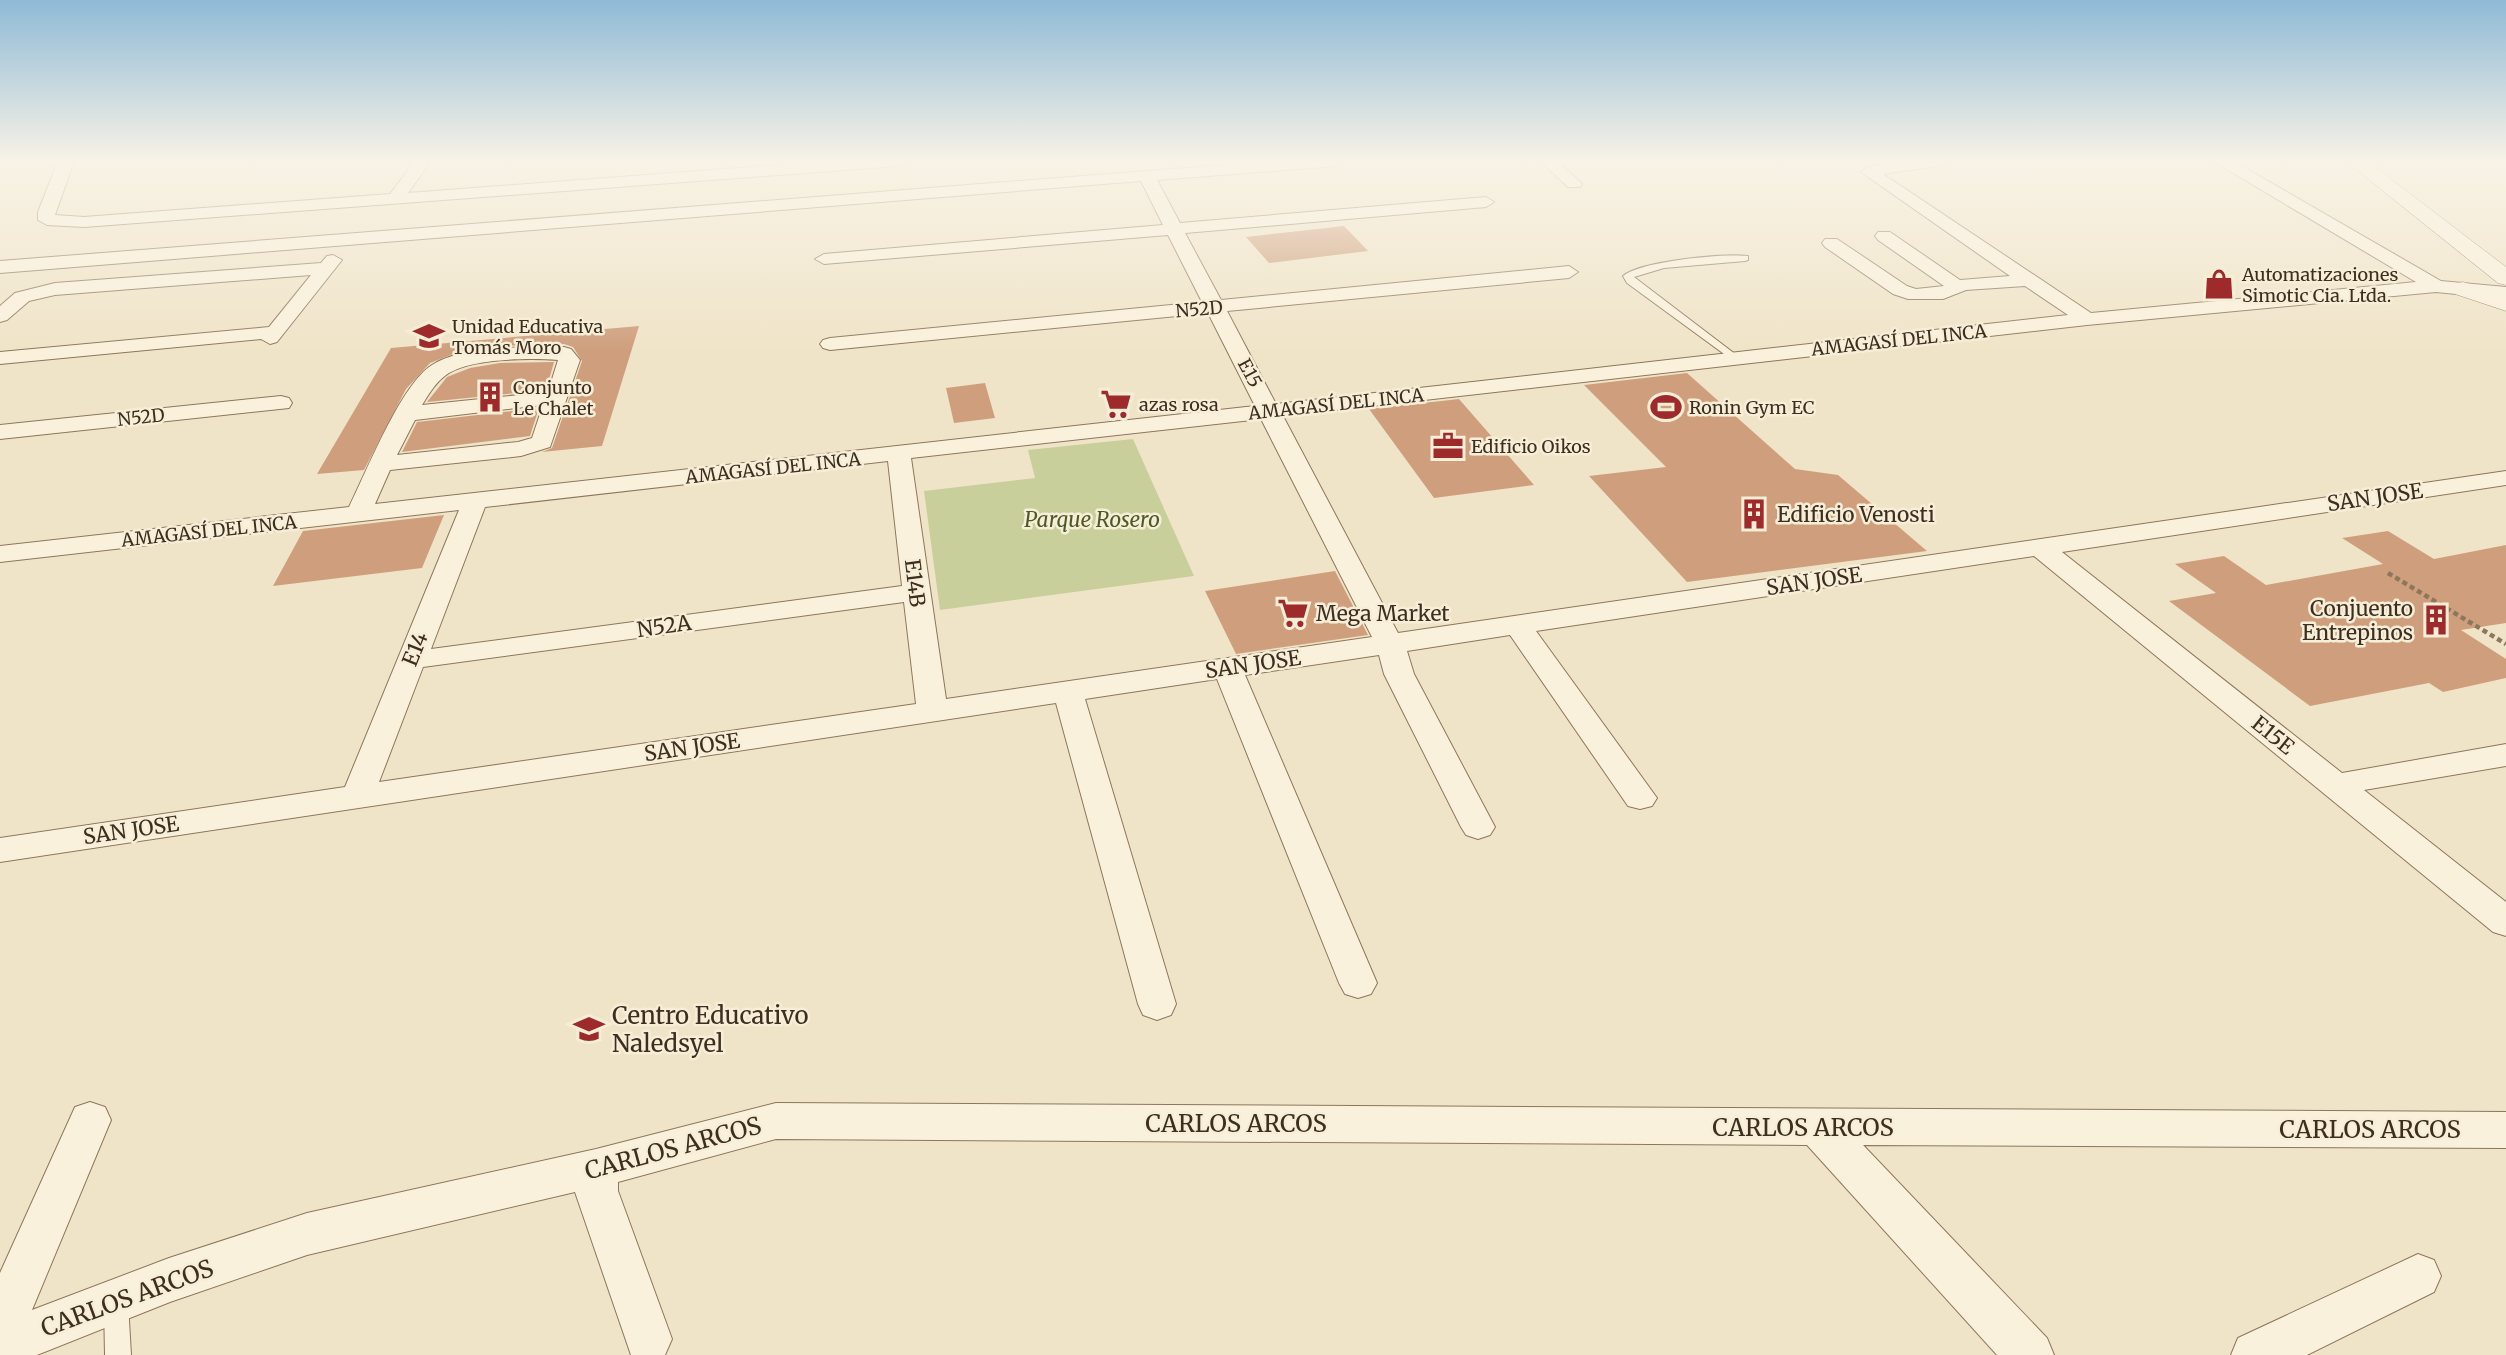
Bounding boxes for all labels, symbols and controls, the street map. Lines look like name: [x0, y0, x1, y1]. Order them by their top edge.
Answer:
place label: Automatizaciones Simotic Cia. Ltda.: [2241, 263, 2399, 307]
shop icon: Automatizaciones Simotic Cia. Ltda.: [2202, 267, 2236, 301]
street label: N52D: [1174, 295, 1224, 323]
place label: Unidad Educativa Tomás Moro: [452, 315, 603, 359]
school or university icon: Unidad Educativa Tomás Moro: [412, 319, 446, 353]
street label: AMAGASÍ DEL INCA: [1809, 319, 1988, 361]
street label: E15: [1233, 355, 1267, 391]
place label: Conjunto Le Chalet: [513, 376, 593, 420]
building icon: Conjunto Le Chalet: [473, 380, 507, 414]
street label: AMAGASÍ DEL INCA: [1246, 383, 1425, 425]
supermarket icon: azas rosa: [1099, 387, 1133, 421]
sports icon: Ronin Gym EC: [1649, 390, 1683, 424]
place label: azas rosa: [1139, 393, 1219, 416]
place label: Ronin Gym EC: [1689, 396, 1815, 419]
street label: N52D: [116, 403, 166, 431]
office icon: Edificio Oikos: [1431, 429, 1465, 463]
place label: Edificio Oikos: [1471, 435, 1591, 458]
street label: AMAGASÍ DEL INCA: [683, 447, 862, 489]
street label: SAN JOSE: [2325, 477, 2425, 517]
building icon: Edificio Venosti: [1737, 497, 1771, 531]
place label: Edificio Venosti: [1777, 501, 1935, 528]
park label: Parque Rosero: [1024, 506, 1160, 533]
street label: AMAGASÍ DEL INCA: [119, 510, 298, 552]
street label: E14B: [899, 558, 931, 608]
street label: SAN JOSE: [1764, 561, 1864, 601]
place label: Conjuento Entrepinos: [2302, 595, 2413, 646]
supermarket icon: Mega Market: [1276, 596, 1310, 630]
place label: Mega Market: [1316, 600, 1450, 627]
building icon: Conjuento Entrepinos: [2419, 603, 2453, 637]
street label: N52A: [635, 609, 693, 643]
street label: E14: [396, 628, 434, 670]
street label: SAN JOSE: [1203, 644, 1303, 684]
street label: E15E: [2246, 710, 2300, 761]
street label: SAN JOSE: [642, 727, 742, 767]
street label: SAN JOSE: [81, 810, 181, 850]
place label: Centro Educativo Naledsyel: [612, 1000, 809, 1059]
school or university icon: Centro Educativo Naledsyel: [572, 1012, 606, 1046]
street label: CARLOS ARCOS: [1145, 1108, 1327, 1139]
street label: CARLOS ARCOS: [581, 1110, 765, 1186]
street label: CARLOS ARCOS: [1712, 1112, 1894, 1143]
street label: CARLOS ARCOS: [2279, 1114, 2461, 1145]
street label: CARLOS ARCOS: [36, 1252, 218, 1344]

